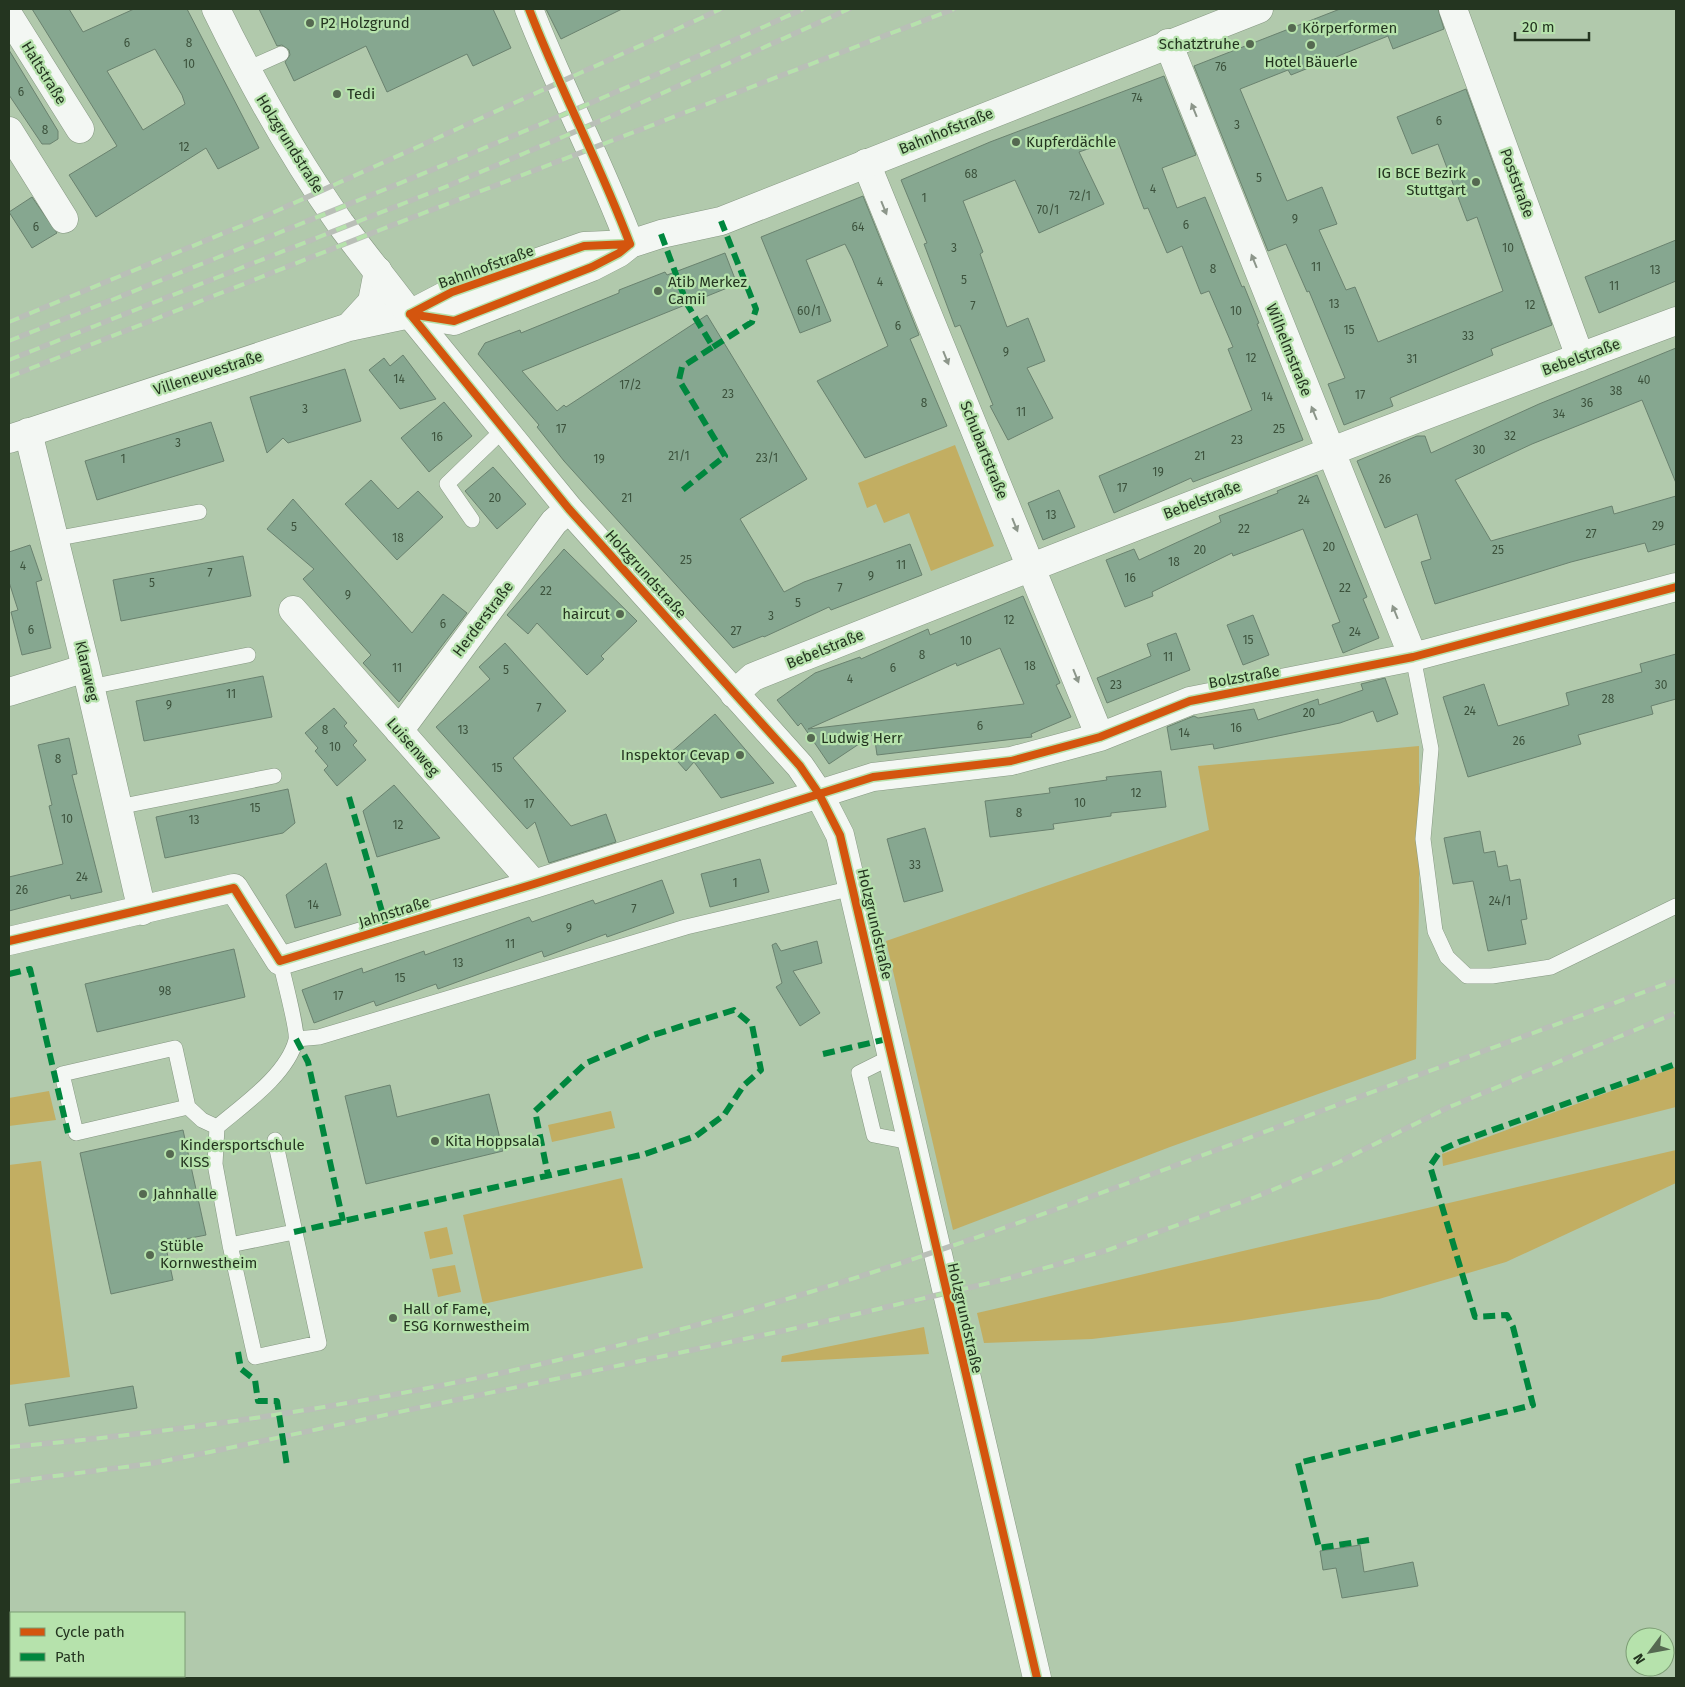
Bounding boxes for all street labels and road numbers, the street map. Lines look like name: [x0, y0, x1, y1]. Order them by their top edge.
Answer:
street label: Haltstraße: [18, 38, 70, 108]
street label: Holzgrundstraße: [252, 91, 328, 197]
street label: Bahnhofstraße: [896, 104, 996, 158]
street label: Poststraße: [1496, 146, 1538, 220]
street label: Bahnhofstraße: [436, 241, 536, 293]
street label: Wilhelmstraße: [1262, 301, 1316, 399]
street label: Bebelstraße: [1540, 335, 1622, 379]
street label: Villeneuvestraße: [151, 347, 265, 399]
street label: Schubartstraße: [956, 398, 1012, 502]
street label: Bebelstraße: [1161, 477, 1243, 523]
street label: Holzgrundstraße: [602, 526, 690, 622]
street label: Herderstraße: [449, 578, 517, 660]
street label: Bebelstraße: [784, 625, 866, 673]
street label: Klaraweg: [71, 639, 103, 703]
street label: Bolzstraße: [1207, 662, 1281, 692]
street label: Luisenweg: [383, 714, 443, 780]
street label: Holzgrundstraße: [854, 867, 896, 981]
street label: Jahnstraße: [356, 893, 432, 931]
street label: Holzgrundstraße: [944, 1261, 986, 1375]

